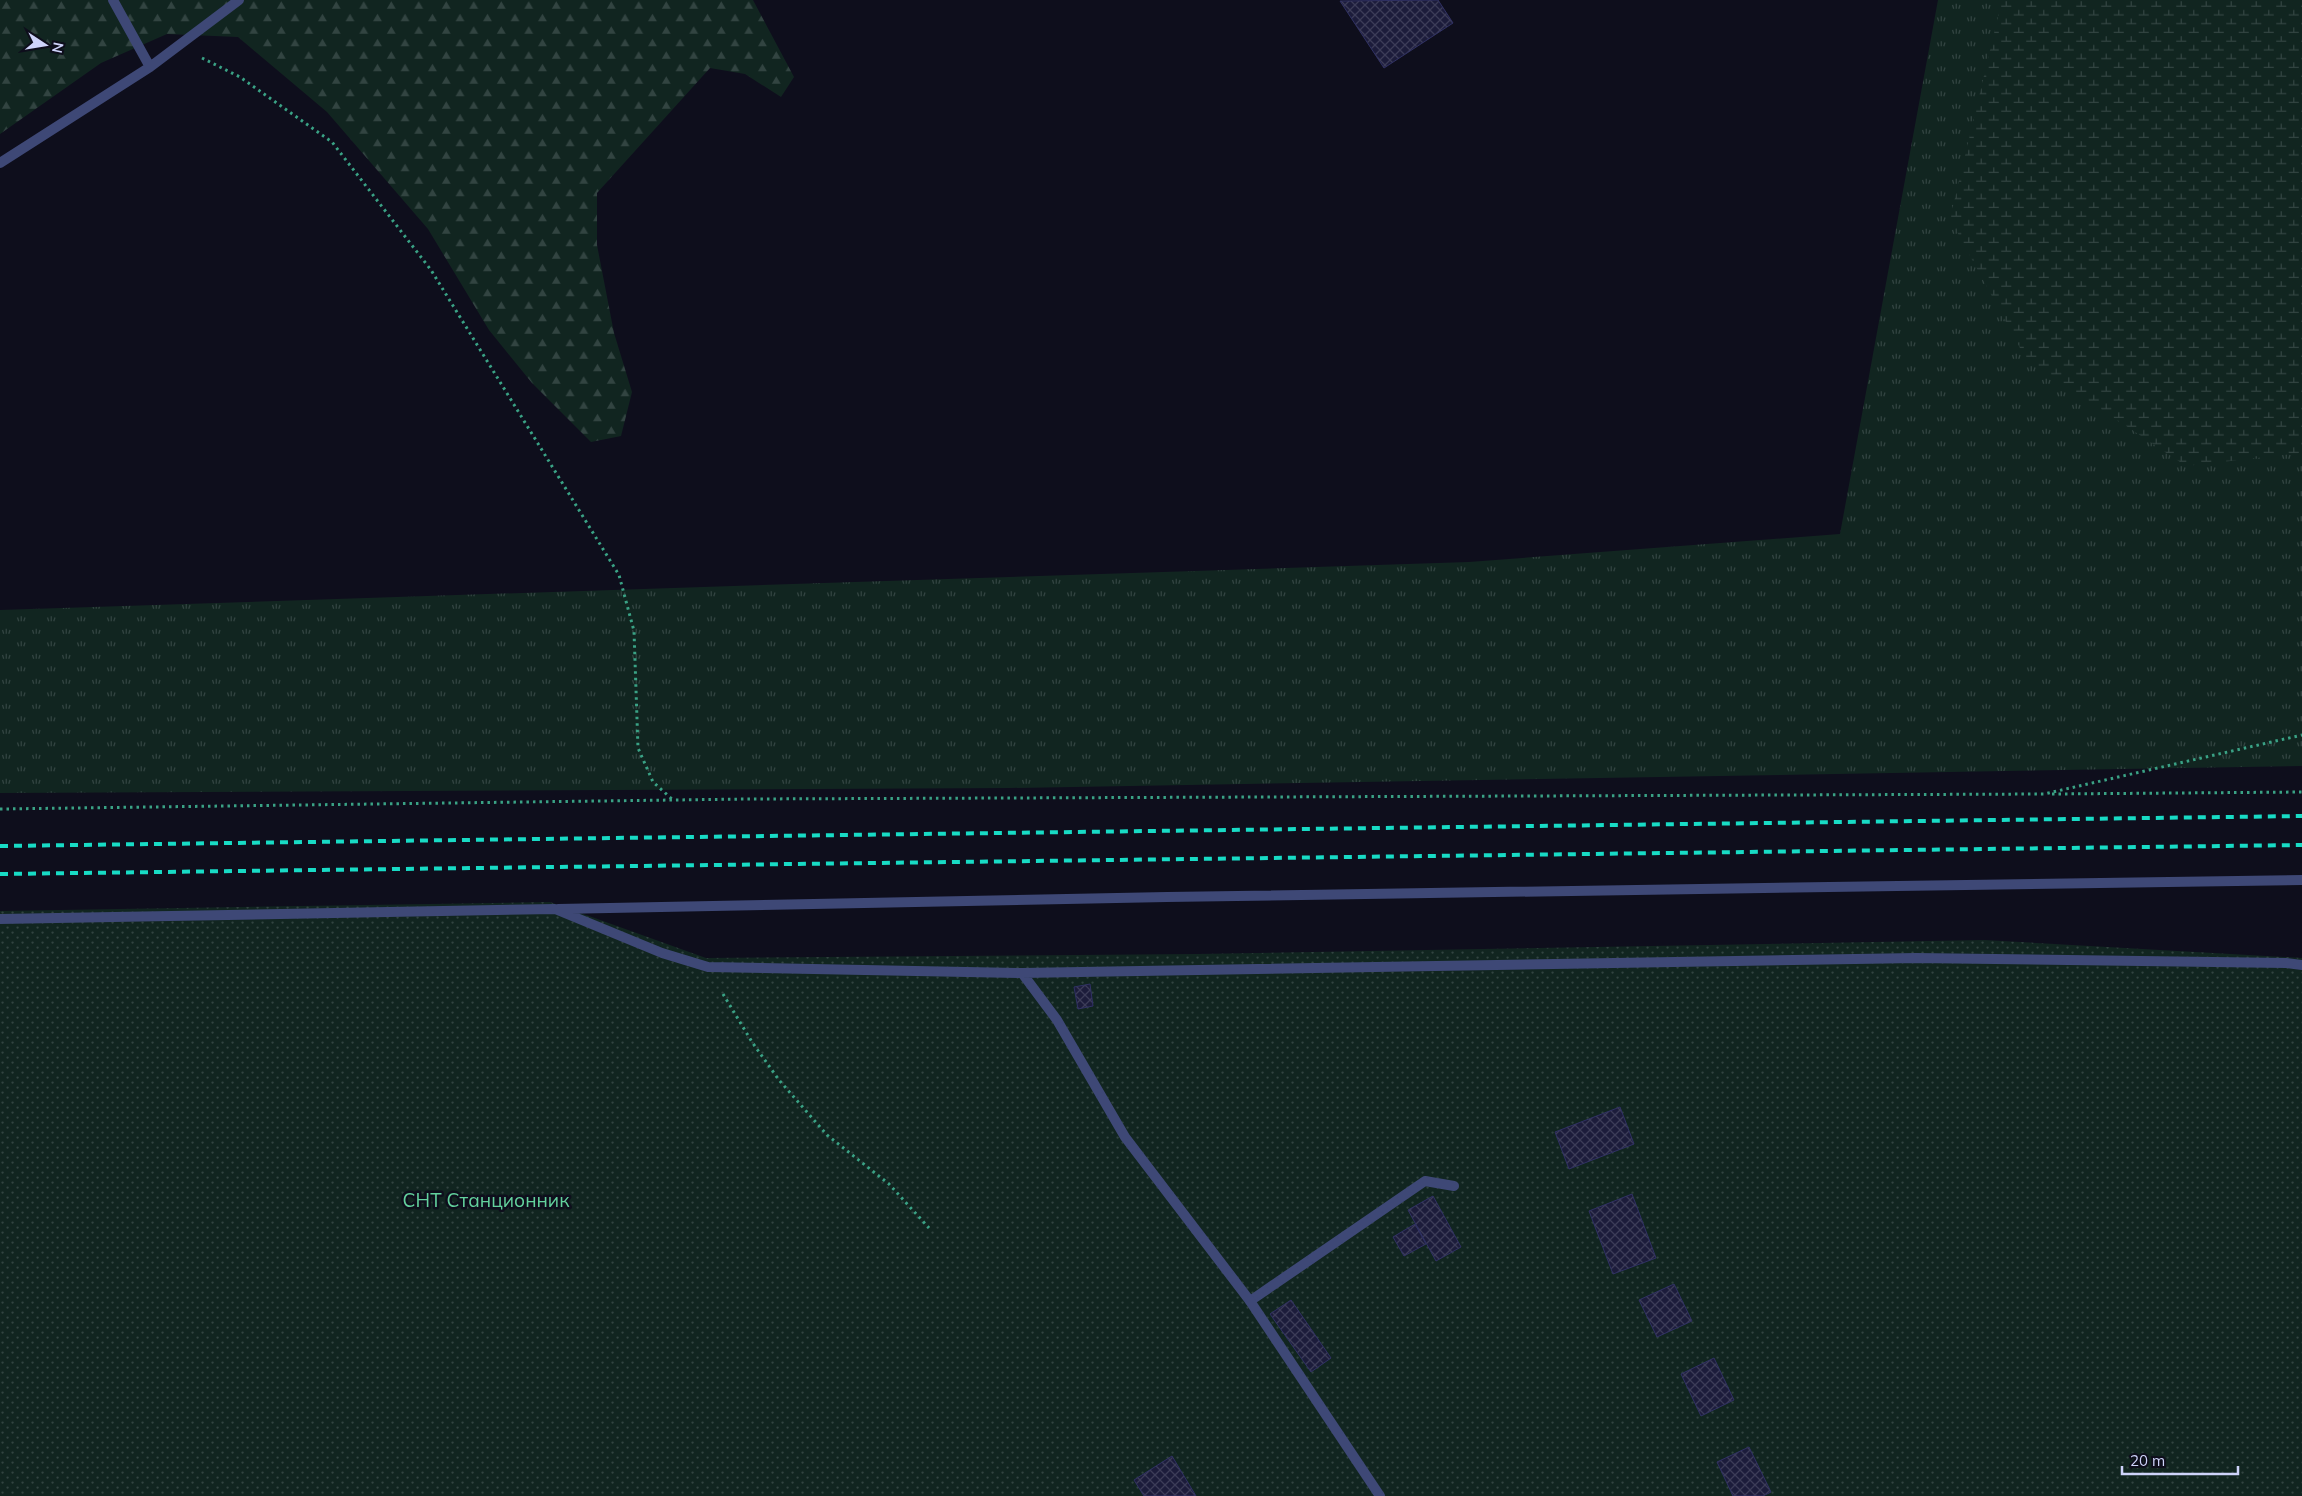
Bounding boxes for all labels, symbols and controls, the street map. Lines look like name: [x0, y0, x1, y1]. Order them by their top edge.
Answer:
north arrow: [20, 20, 70, 70]
text: N: [48, 41, 68, 55]
park label: СНТ Станционник: [403, 1188, 570, 1212]
scale bar: [2122, 1444, 2238, 1476]
text: 20 m: [2130, 1451, 2165, 1470]

